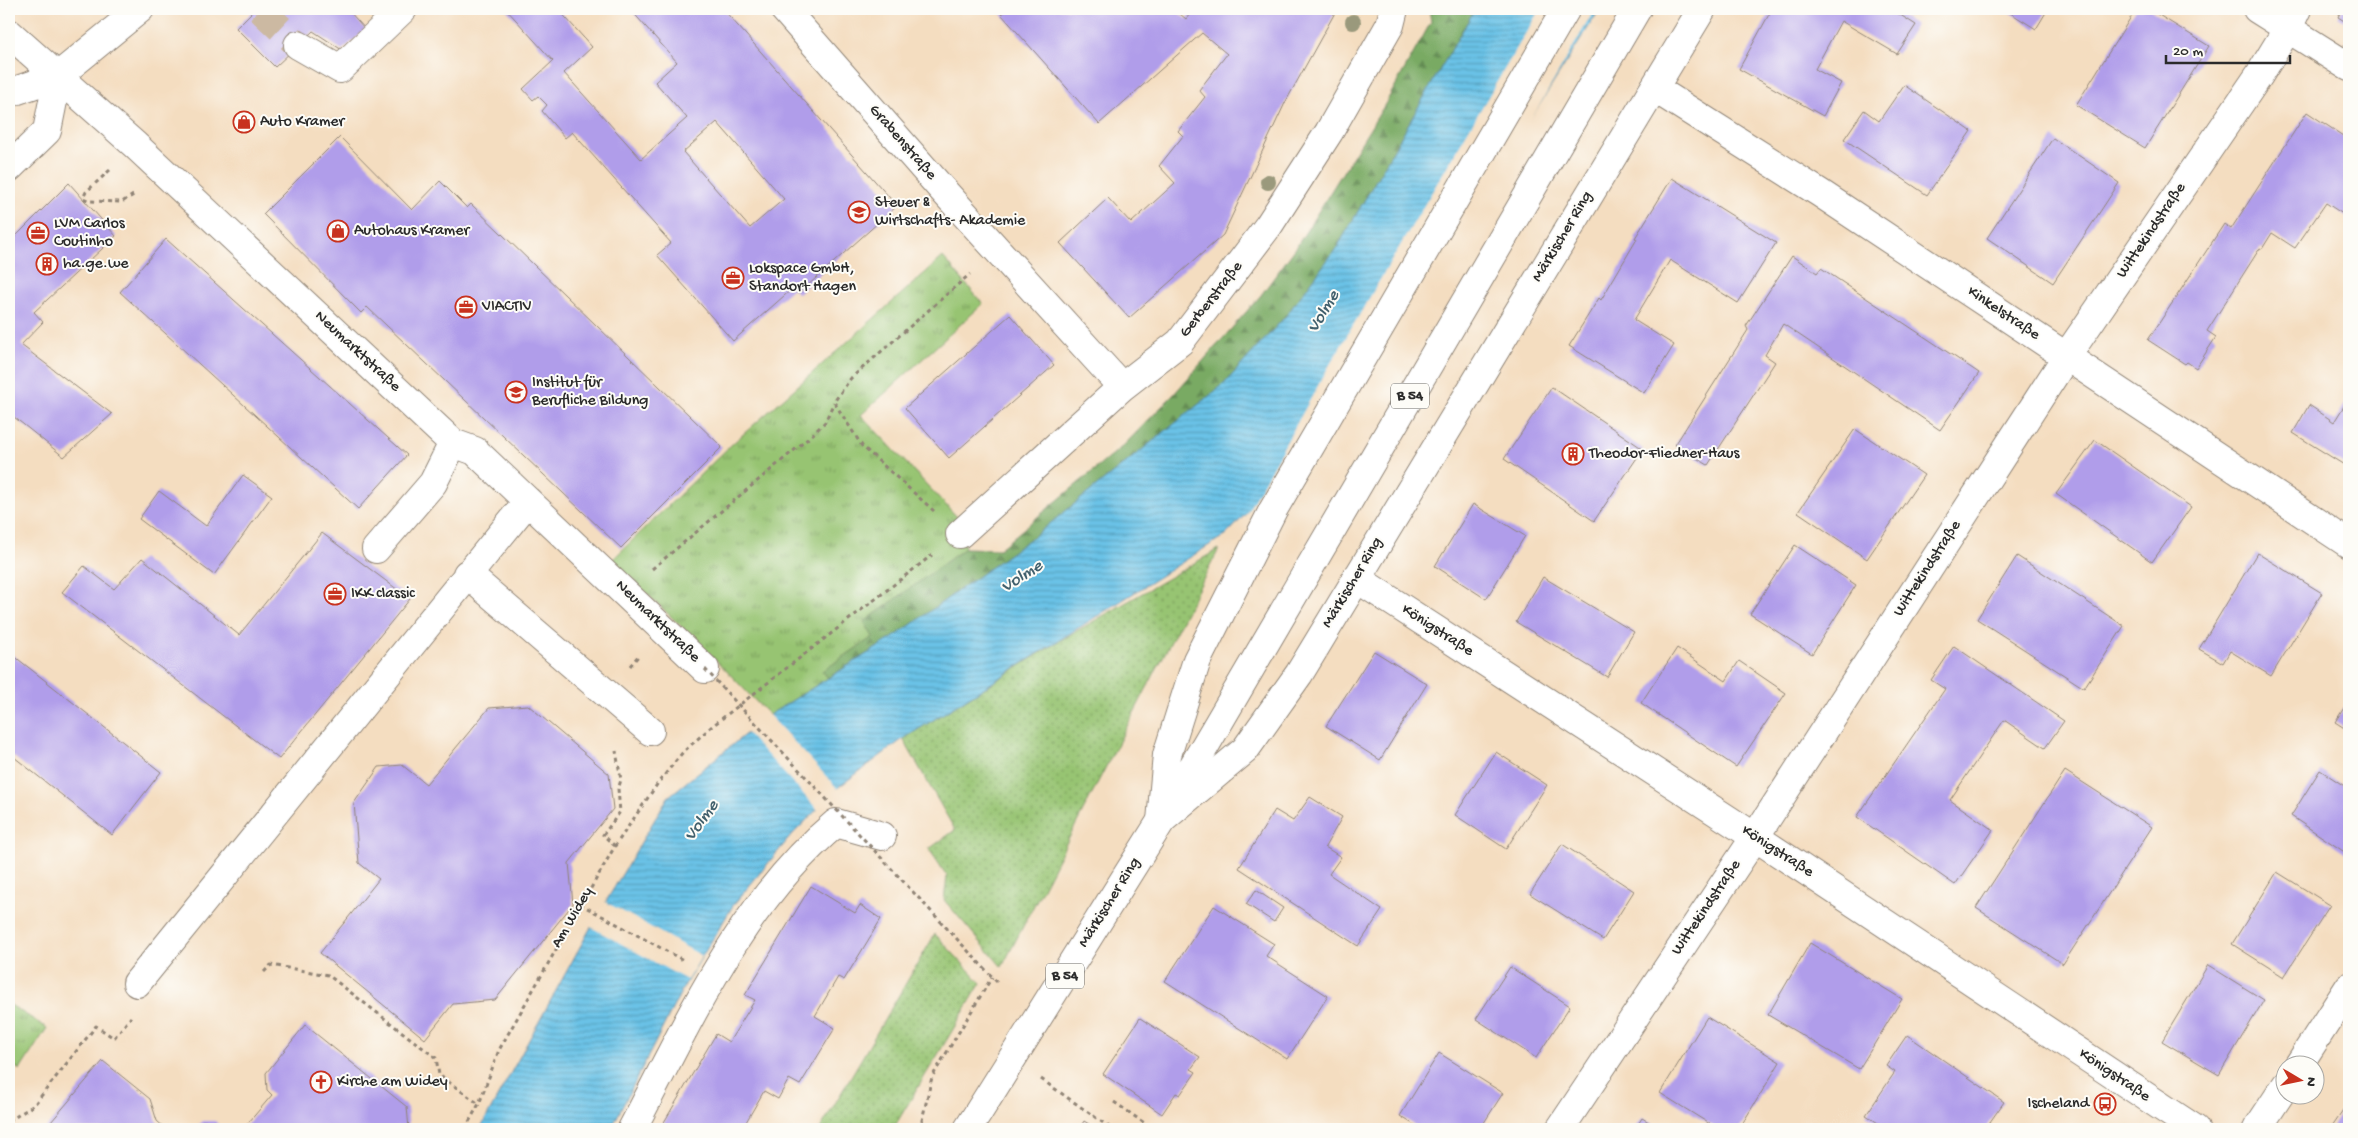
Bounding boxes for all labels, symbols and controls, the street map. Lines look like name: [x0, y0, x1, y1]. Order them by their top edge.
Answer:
scale bar: [2166, 32, 2289, 64]
text: 20 m: [2173, 43, 2203, 61]
street label: Grabenstraße: [864, 101, 940, 185]
shop icon: Auto Kramer: [232, 110, 256, 134]
place label: Auto Kramer: [260, 113, 346, 132]
street label: Wittekindstraße: [2113, 179, 2191, 282]
street label: Märkischer Ring: [1528, 188, 1598, 286]
place label: Steuer & Wirtschafts- Akademie: [875, 194, 1026, 231]
school or university icon: Steuer & Wirtschafts- Akademie: [847, 200, 871, 224]
place label: LVM Carlos Coutinho: [54, 215, 126, 252]
shop icon: Autohaus Kramer: [326, 219, 350, 243]
office icon: LVM Carlos Coutinho: [26, 221, 50, 245]
place label: Autohaus Kramer: [354, 222, 470, 241]
building icon: ha.ge.we: [35, 252, 59, 276]
place label: ha.ge.we: [63, 255, 129, 274]
street label: Gerberstraße: [1176, 258, 1248, 342]
place label: Lokspace GmbH, Standort Hagen: [749, 260, 856, 297]
office icon: Lokspace GmbH, Standort Hagen: [721, 266, 745, 290]
street label: Kinkelstraße: [1963, 283, 2044, 346]
water label: Volme: [1303, 287, 1345, 337]
office icon: VIACTIV: [454, 295, 478, 319]
place label: VIACTIV: [481, 298, 532, 317]
street label: Neumarktstraße: [310, 307, 405, 397]
place label: Institut für Berufliche Bildung: [531, 374, 648, 411]
school or university icon: Institut für Berufliche Bildung: [504, 380, 528, 404]
road number: B 54: [1391, 384, 1429, 408]
building icon: Theodor-Fliedner-Haus: [1561, 442, 1585, 466]
place label: Theodor-Fliedner-Haus: [1588, 445, 1741, 464]
street label: Wittekindstraße: [1890, 517, 1967, 621]
street label: Märkischer Ring: [1318, 534, 1388, 632]
water label: Volme: [997, 555, 1047, 598]
street label: Neumarktstraße: [611, 577, 704, 668]
office icon: IKK classic: [323, 582, 347, 606]
place label: IKK classic: [351, 585, 415, 604]
street label: Königstraße: [1397, 601, 1477, 662]
water label: Volme: [680, 796, 724, 846]
street label: Königstraße: [1737, 822, 1817, 883]
street label: Märkischer Ring: [1075, 855, 1145, 951]
street label: Wittekindstraße: [1668, 856, 1746, 959]
street label: Am Widey: [548, 884, 598, 952]
road number: B 54: [1046, 964, 1084, 988]
street label: Königstraße: [2075, 1045, 2154, 1107]
north arrow: [2276, 1056, 2326, 1106]
church icon: Kirche am Widey: [309, 1070, 333, 1094]
place label: Kirche am Widey: [337, 1073, 448, 1092]
text: N: [2301, 1076, 2319, 1087]
bus stop icon: Ischeland: [2093, 1092, 2117, 1116]
place label: Ischeland: [2028, 1095, 2091, 1114]

